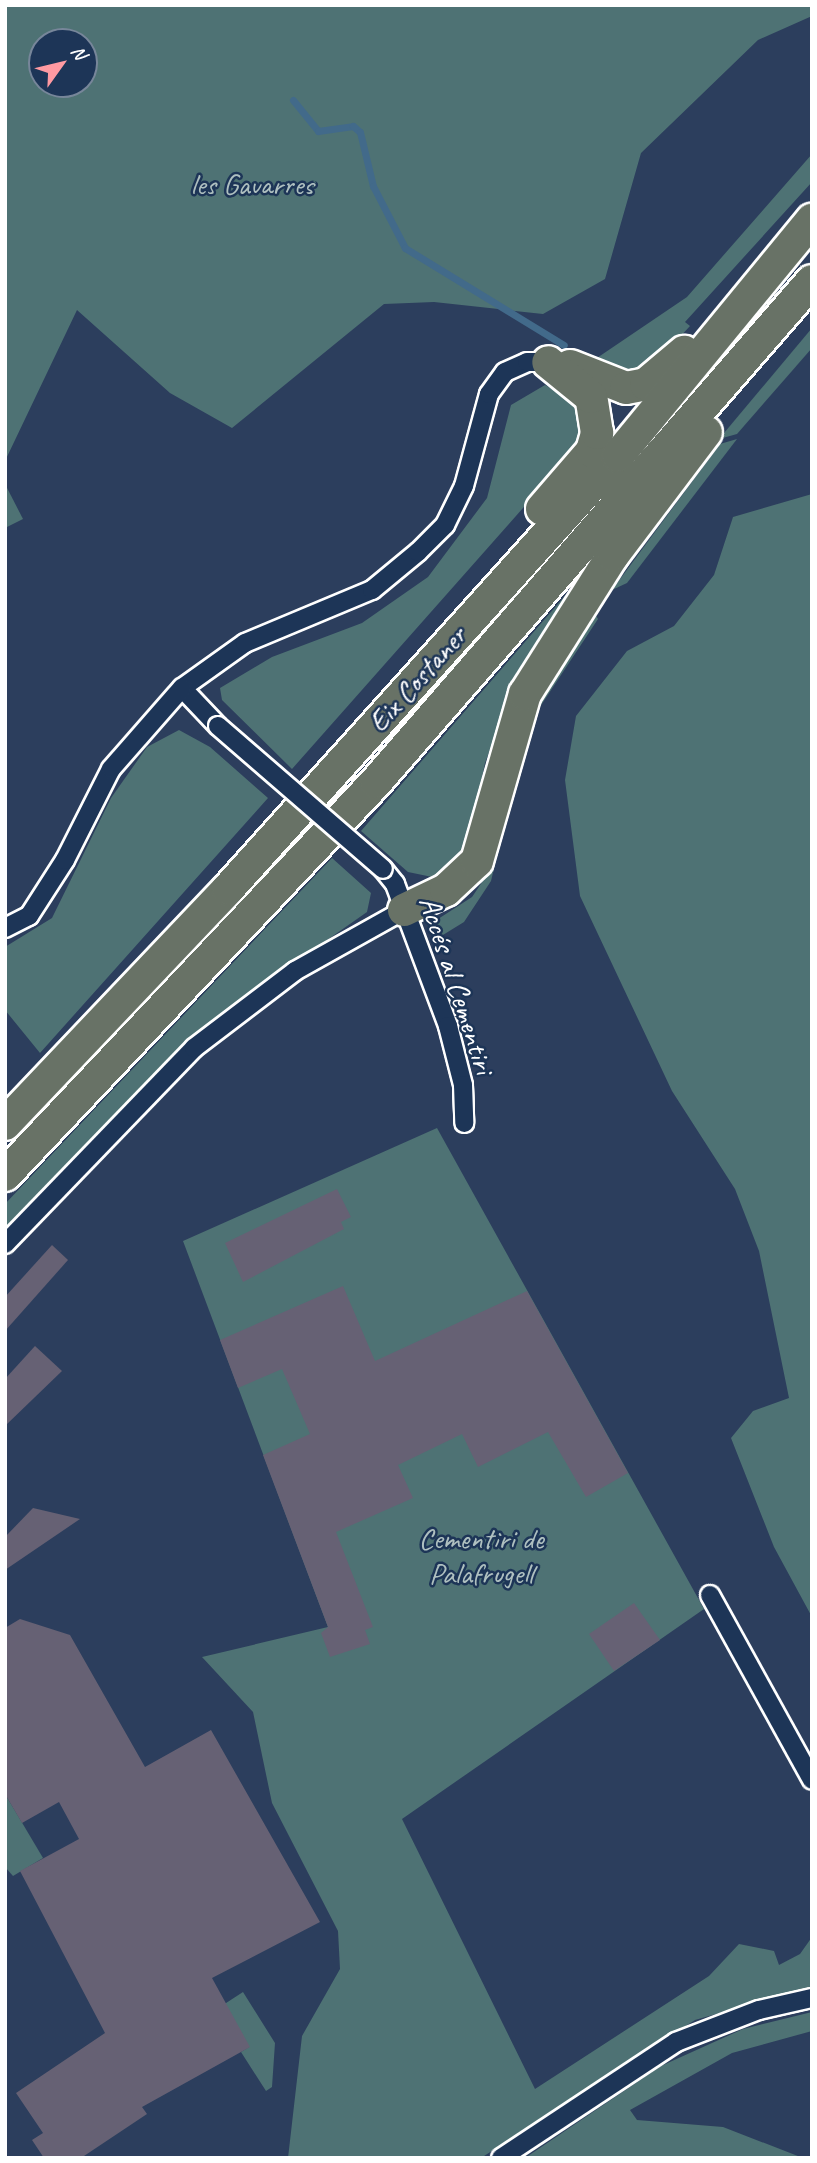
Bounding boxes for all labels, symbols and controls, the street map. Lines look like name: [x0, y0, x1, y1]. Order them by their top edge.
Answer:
north arrow: [28, 28, 98, 98]
text: N: [66, 41, 92, 64]
park label: les Gavarres: [191, 166, 313, 202]
street label: Eix Costaner: [360, 619, 474, 739]
street label: Accés al Cementiri: [411, 891, 503, 1079]
park label: Cementiri de Palafrugell: [419, 1520, 543, 1590]

